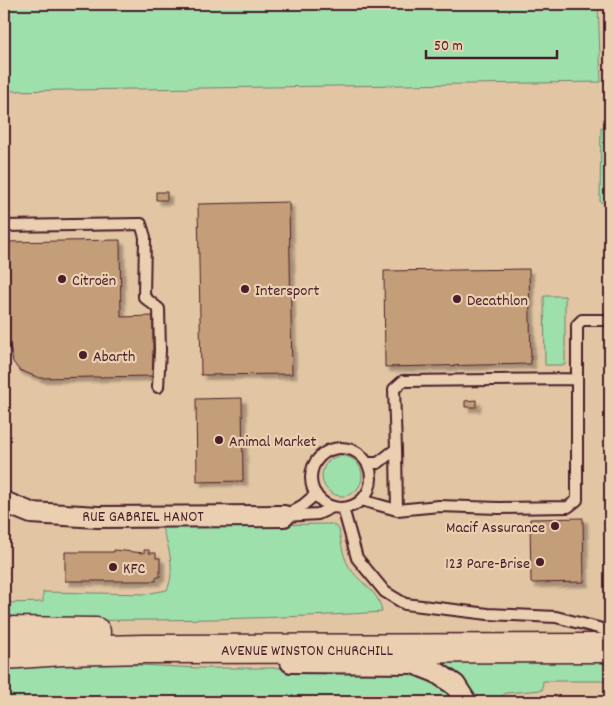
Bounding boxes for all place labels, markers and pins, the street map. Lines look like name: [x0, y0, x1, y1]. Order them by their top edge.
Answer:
place label: Citroën: [72, 270, 116, 293]
marker: Citroën: [56, 273, 68, 285]
place label: Intersport: [255, 280, 319, 303]
marker: Intersport: [239, 283, 251, 295]
place label: Decathlon: [467, 290, 528, 313]
marker: Decathlon: [451, 293, 463, 305]
place label: Abarth: [93, 346, 135, 369]
marker: Abarth: [77, 349, 89, 361]
place label: Animal Market: [229, 431, 316, 454]
marker: Animal Market: [213, 434, 225, 446]
place label: Macif Assurance: [446, 517, 545, 540]
marker: Macif Assurance: [549, 520, 561, 532]
place label: 123 Pare-Brise: [445, 553, 530, 576]
marker: 123 Pare-Brise: [534, 556, 546, 568]
place label: KFC: [123, 558, 146, 581]
marker: KFC: [107, 561, 119, 573]

